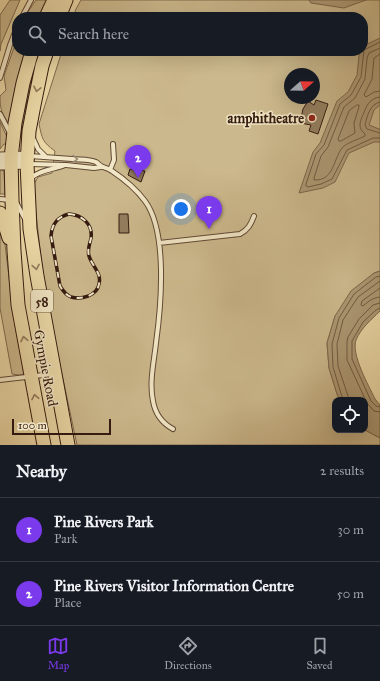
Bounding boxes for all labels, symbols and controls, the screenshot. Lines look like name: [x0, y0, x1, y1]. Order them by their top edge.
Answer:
search box: [12, 12, 368, 56]
icon: search: [26, 23, 48, 45]
text: Search here: [58, 25, 129, 43]
north arrow: [284, 68, 320, 104]
one-way arrow: [34, 86, 42, 92]
place label: amphitheatre: [227, 110, 304, 128]
marker: amphitheatre: [307, 113, 317, 123]
pin: 2: [125, 145, 151, 178]
one-way arrow: [72, 155, 78, 164]
pin: 1: [196, 196, 222, 229]
your location: [171, 199, 191, 219]
one-way arrow: [31, 264, 39, 270]
road number: 58: [31, 290, 53, 312]
street label: Gympie Road: [30, 328, 61, 408]
one-way arrow: [20, 336, 29, 342]
one-way arrow: [32, 394, 40, 400]
map controls: [332, 397, 368, 433]
button: locate: [332, 397, 368, 433]
scale bar: [12, 417, 111, 436]
text: 100 m: [18, 419, 47, 432]
text: Nearby: [16, 461, 67, 482]
text: 2 results: [320, 463, 364, 479]
text: Pine Rivers Park: [54, 513, 154, 531]
text: 1: [26, 522, 32, 538]
text: 30 m: [338, 522, 364, 538]
text: Park: [54, 531, 78, 547]
text: Pine Rivers Visitor Information Centre: [54, 577, 294, 595]
text: 2: [26, 586, 32, 602]
text: 50 m: [337, 586, 364, 602]
text: Place: [54, 595, 81, 611]
tab: Map: [47, 635, 69, 672]
tab: Directions: [164, 635, 212, 672]
tab: Saved: [306, 635, 333, 672]

